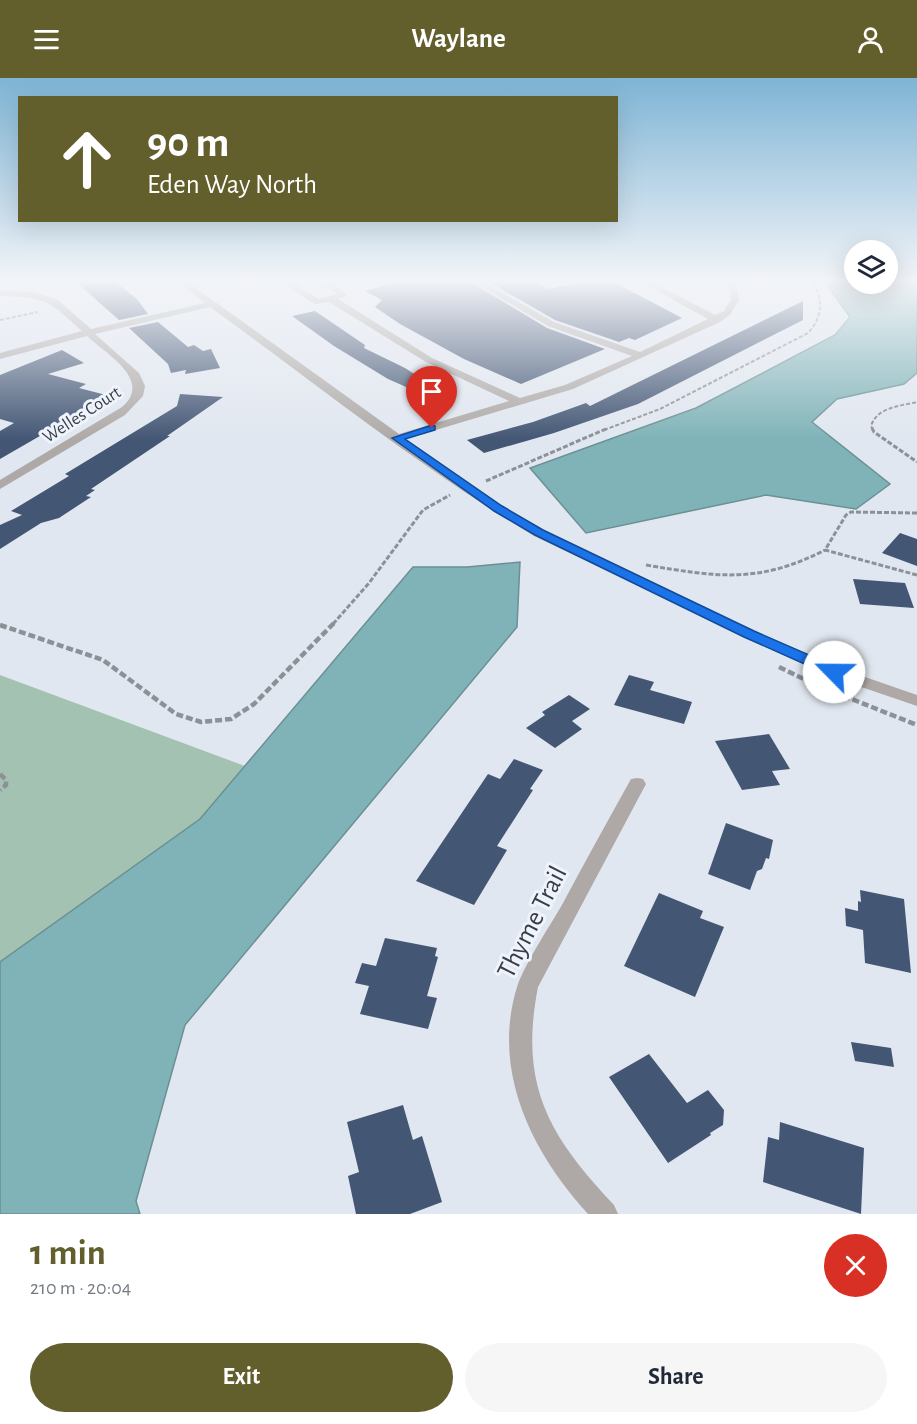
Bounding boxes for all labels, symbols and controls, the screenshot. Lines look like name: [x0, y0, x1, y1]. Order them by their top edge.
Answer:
icon: menu: [30, 23, 63, 56]
icon: person: [854, 23, 887, 56]
text: Waylane: [411, 25, 506, 52]
icon: ahead: [48, 120, 126, 198]
text: 90 m: [147, 122, 229, 164]
text: Eden Way North: [147, 171, 317, 198]
map controls: [844, 240, 898, 294]
button: layers: [844, 240, 898, 294]
pin: [406, 366, 457, 428]
icon: arrive: [415, 375, 448, 408]
street label: Welles Court: [40, 383, 124, 447]
position arrow: [802, 640, 866, 704]
street label: Thyme Trail: [492, 861, 573, 983]
button: close: [824, 1234, 887, 1297]
text: 1 min: [30, 1235, 106, 1271]
text: 210 m · 20:04: [30, 1278, 131, 1298]
button: Exit: [30, 1343, 453, 1412]
button: Share: [465, 1343, 887, 1412]

